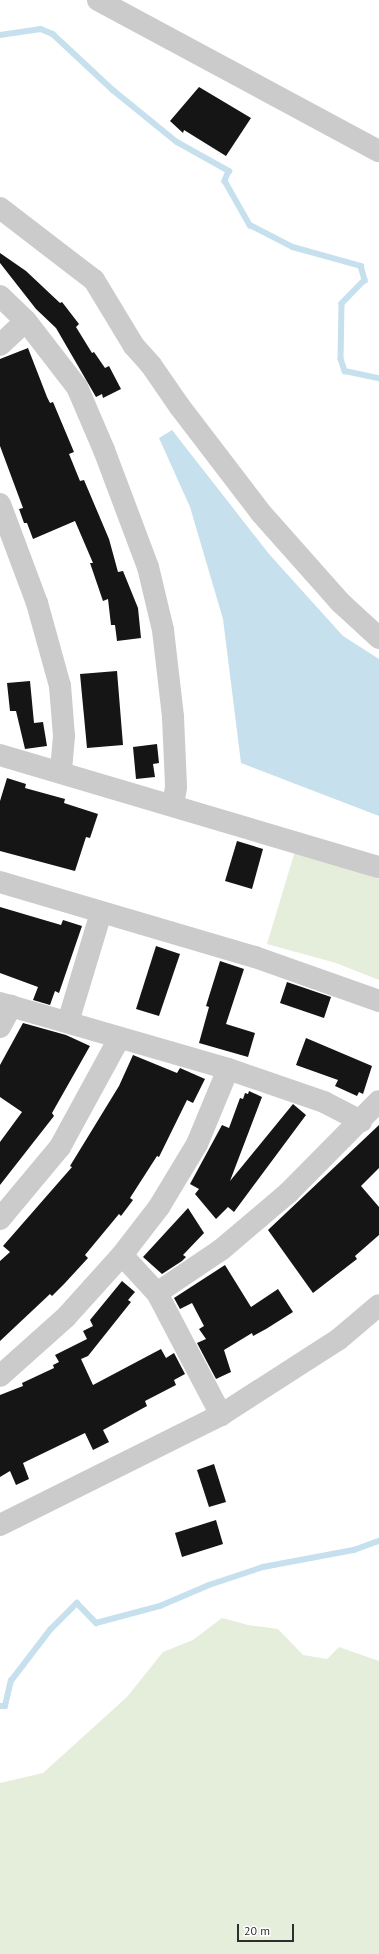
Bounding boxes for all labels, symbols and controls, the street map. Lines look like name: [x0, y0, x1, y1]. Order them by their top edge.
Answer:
scale bar: [239, 1916, 296, 1942]
text: 20 m: [244, 1923, 270, 1938]

